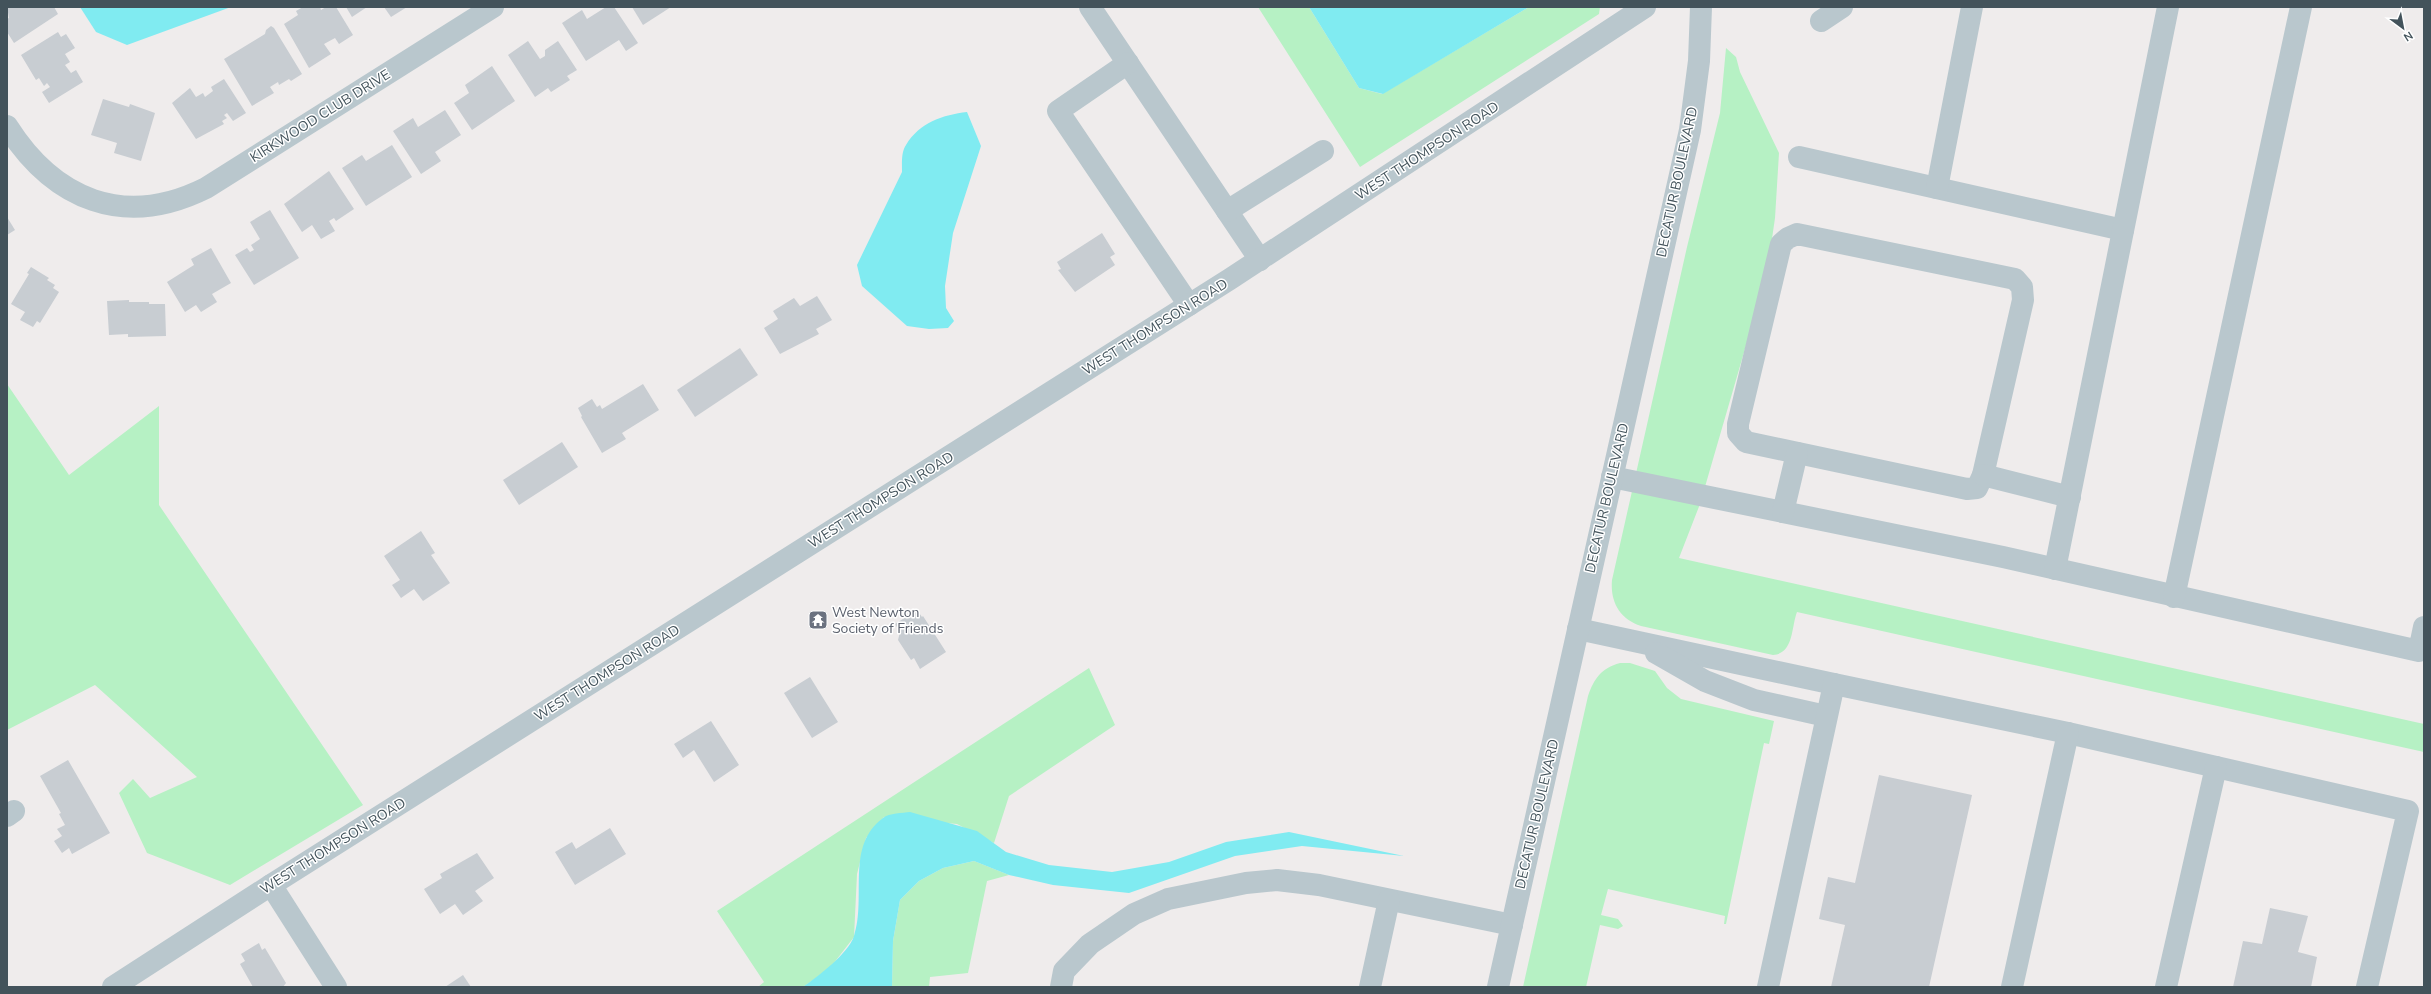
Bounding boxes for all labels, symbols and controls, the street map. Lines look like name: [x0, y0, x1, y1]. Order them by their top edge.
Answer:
north arrow: [2383, 8, 2423, 48]
text: N: [2401, 28, 2416, 45]
street label: KIRKWOOD CLUB DRIVE: [246, 65, 394, 167]
street label: WEST THOMPSON ROAD: [1351, 97, 1503, 205]
street label: DECATUR BOULEVARD: [1652, 105, 1702, 259]
street label: WEST THOMPSON ROAD: [1079, 274, 1231, 380]
street label: DECATUR BOULEVARD: [1580, 421, 1634, 575]
street label: WEST THOMPSON ROAD: [805, 447, 957, 553]
place label: West Newton Society of Friends: [832, 603, 944, 638]
temple icon: West Newton Society of Friends: [807, 609, 829, 631]
street label: WEST THOMPSON ROAD: [531, 620, 683, 726]
street label: DECATUR BOULEVARD: [1510, 737, 1564, 891]
street label: WEST THOMPSON ROAD: [257, 793, 409, 899]

